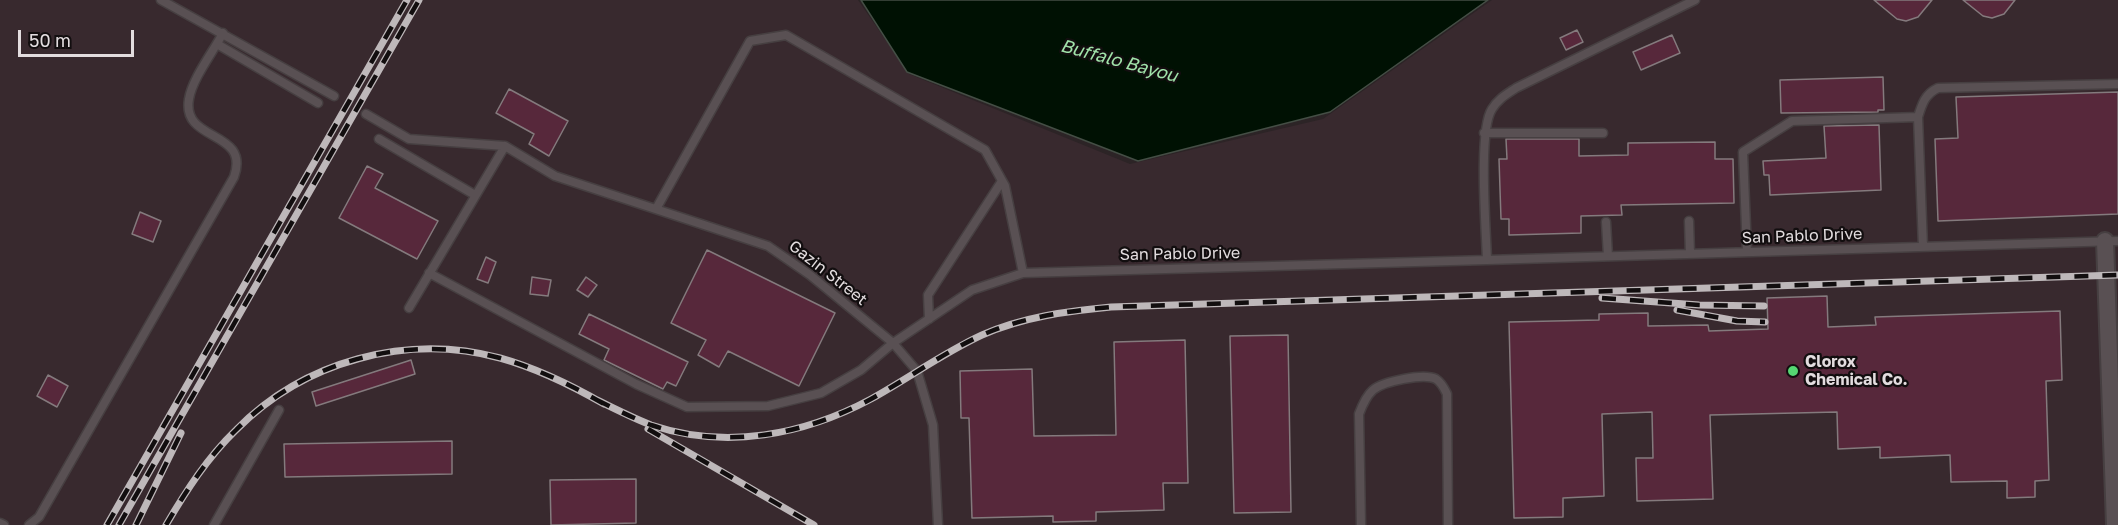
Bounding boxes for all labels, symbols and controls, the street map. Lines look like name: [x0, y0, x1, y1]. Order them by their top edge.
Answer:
scale bar: [21, 18, 136, 56]
text: 50 m: [29, 29, 71, 51]
water label: Buffalo Bayou: [1058, 35, 1180, 87]
street label: San Pablo Drive: [1741, 224, 1863, 248]
street label: Gazin Street: [785, 237, 871, 309]
street label: San Pablo Drive: [1120, 243, 1240, 265]
place label: Clorox Chemical Co.: [1805, 352, 1908, 390]
marker: Clorox Chemical Co.: [1786, 364, 1800, 378]

